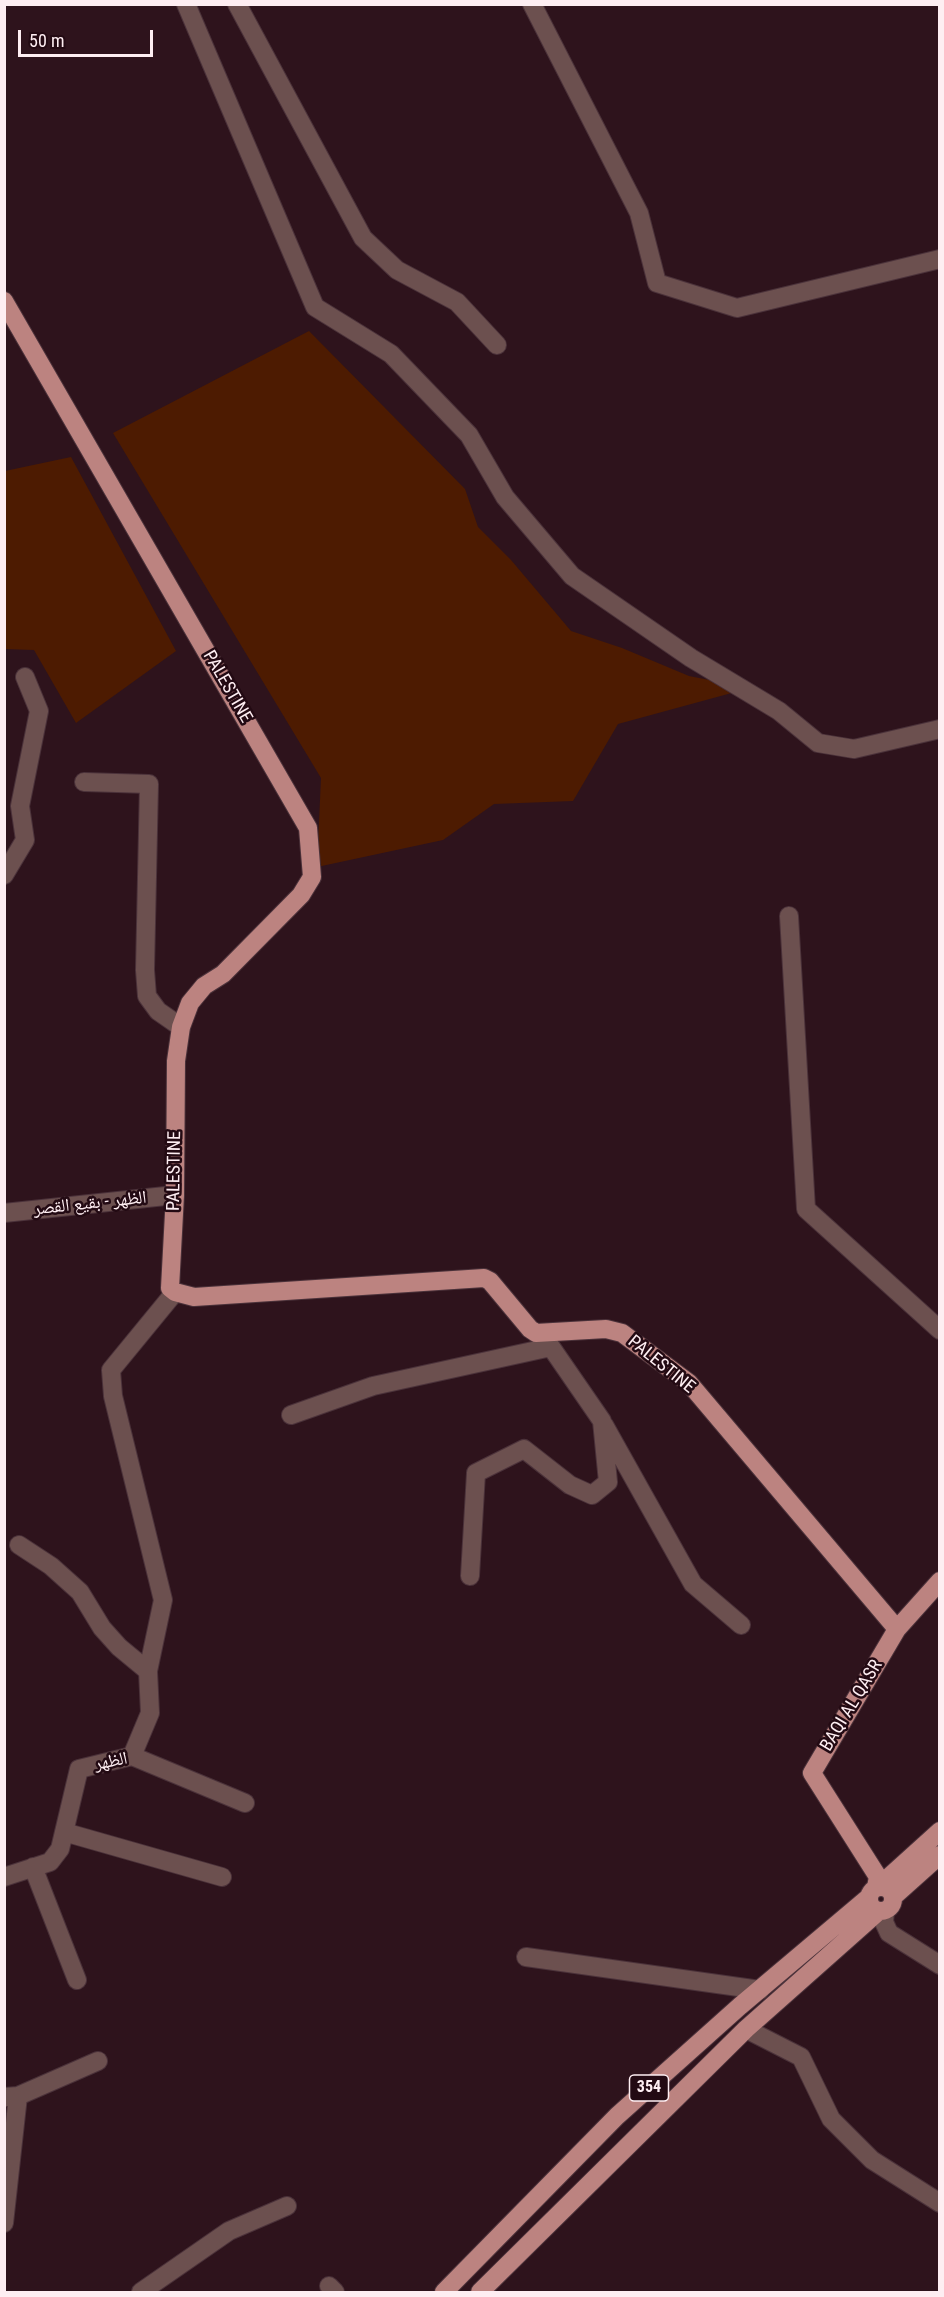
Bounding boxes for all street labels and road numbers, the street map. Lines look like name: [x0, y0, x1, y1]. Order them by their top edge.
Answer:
street label: PALESTINE: [198, 647, 256, 727]
street label: PALESTINE: [164, 1131, 186, 1211]
street label: الظهر - بقيع القصر: [32, 1187, 148, 1221]
street label: PALESTINE: [623, 1331, 699, 1399]
street label: BAQI AL QASR: [816, 1656, 888, 1756]
street label: الظهر: [92, 1748, 130, 1776]
road number: 354: [630, 2075, 668, 2101]

